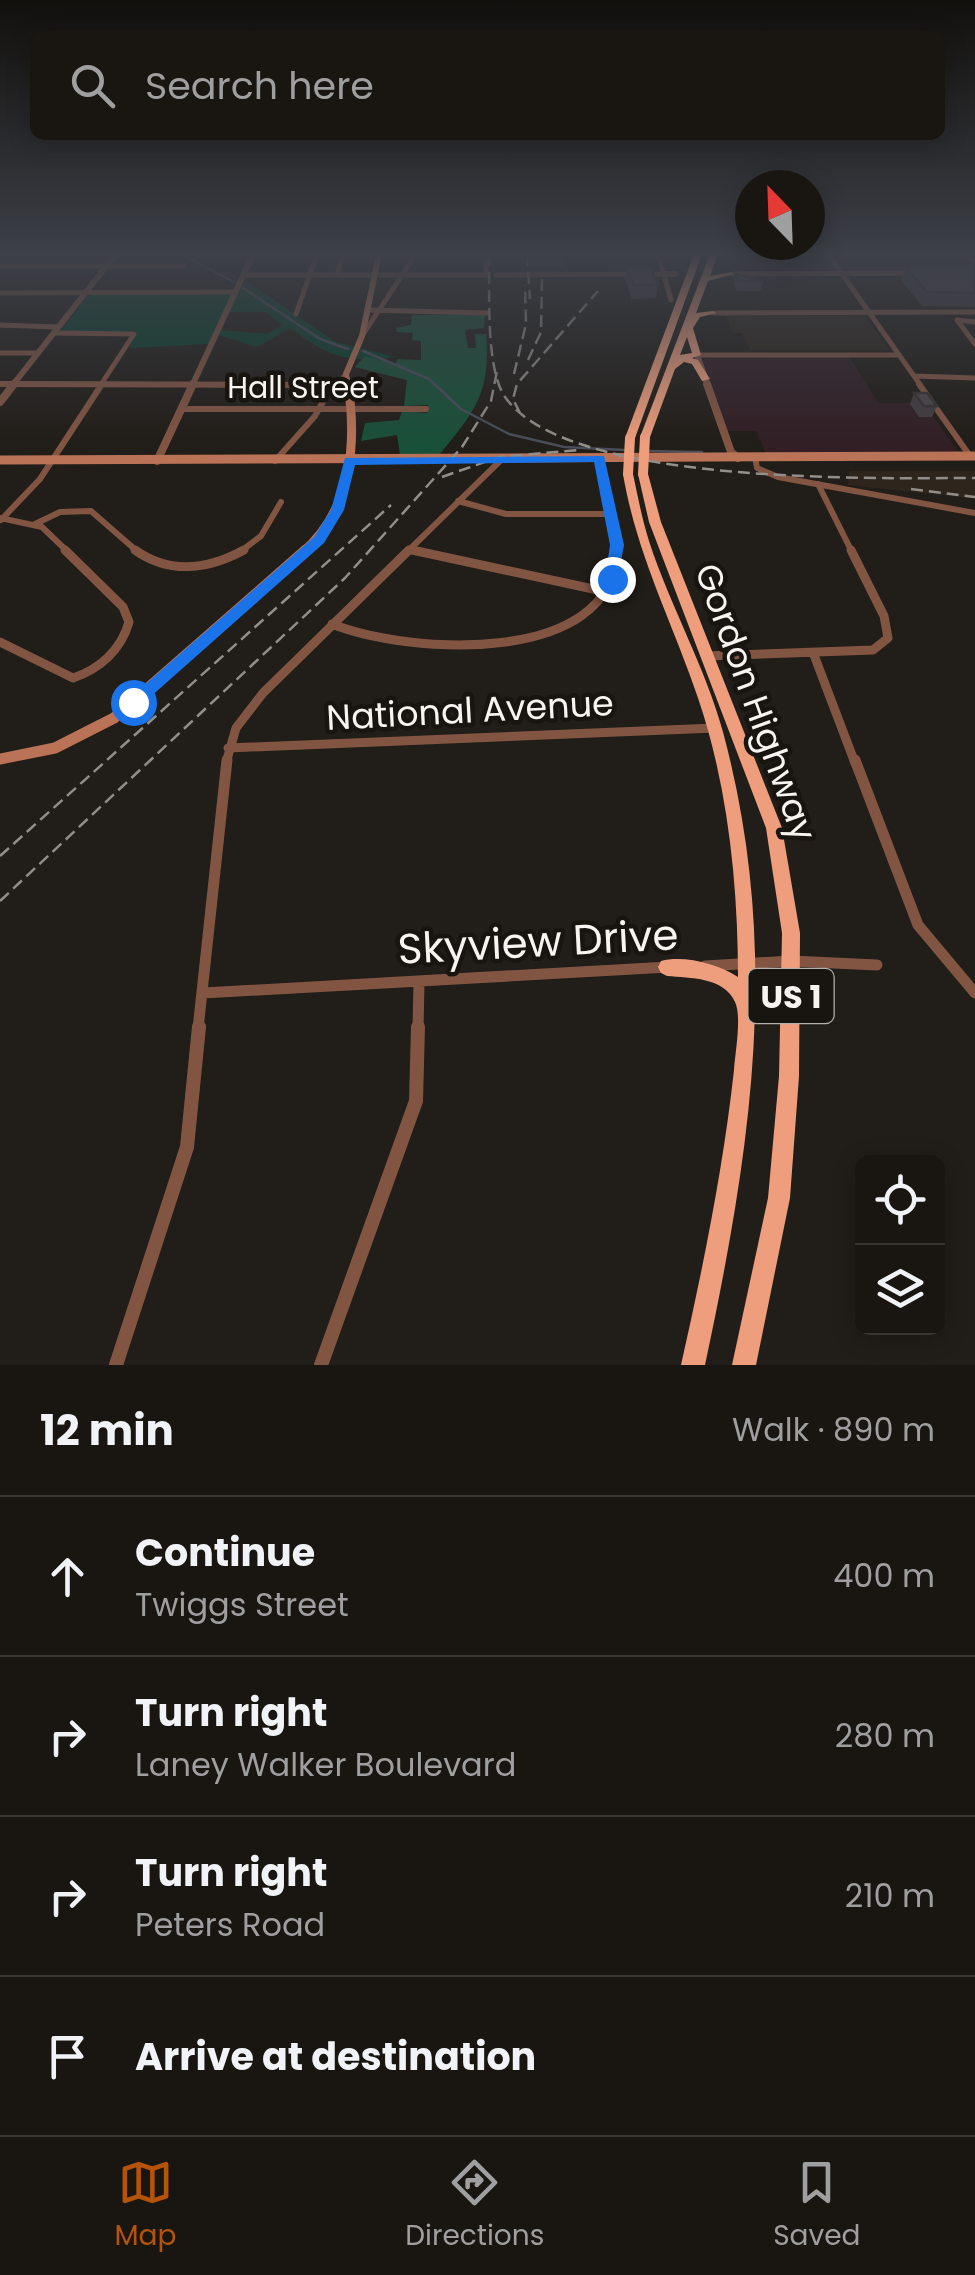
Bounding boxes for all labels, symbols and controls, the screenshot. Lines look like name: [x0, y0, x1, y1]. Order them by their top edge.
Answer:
search box: [30, 30, 945, 140]
icon: search: [65, 58, 120, 113]
text: Search here: [145, 59, 374, 112]
north arrow: [735, 170, 825, 260]
street label: Hall Street: [227, 366, 379, 409]
route end: [590, 557, 636, 603]
street label: Gordon Highway: [683, 557, 829, 848]
street label: National Avenue: [325, 678, 615, 742]
route start: [111, 680, 157, 726]
street label: Skyview Drive: [396, 905, 680, 979]
road number: US 1: [748, 969, 834, 1023]
map controls: [855, 1155, 945, 1335]
button: locate: [855, 1155, 945, 1245]
button: layers: [855, 1245, 945, 1335]
text: 12 min: [40, 1401, 174, 1460]
text: Walk · 890 m: [732, 1407, 935, 1452]
text: Continue: [135, 1526, 315, 1579]
icon: ahead: [40, 1549, 95, 1604]
text: 400 m: [833, 1553, 935, 1598]
text: Twiggs Street: [135, 1582, 349, 1627]
text: Turn right: [135, 1686, 327, 1739]
icon: right: [40, 1709, 95, 1764]
text: 280 m: [835, 1713, 935, 1758]
text: Laney Walker Boulevard: [135, 1742, 516, 1787]
text: Turn right: [135, 1846, 327, 1899]
icon: right: [40, 1869, 95, 1924]
text: 210 m: [845, 1873, 935, 1918]
text: Peters Road: [135, 1902, 325, 1947]
icon: arrive: [40, 2029, 95, 2084]
text: Arrive at destination: [135, 2030, 536, 2083]
tab: Map: [114, 2155, 176, 2257]
tab: Directions: [405, 2155, 544, 2257]
tab: Saved: [773, 2155, 861, 2257]

